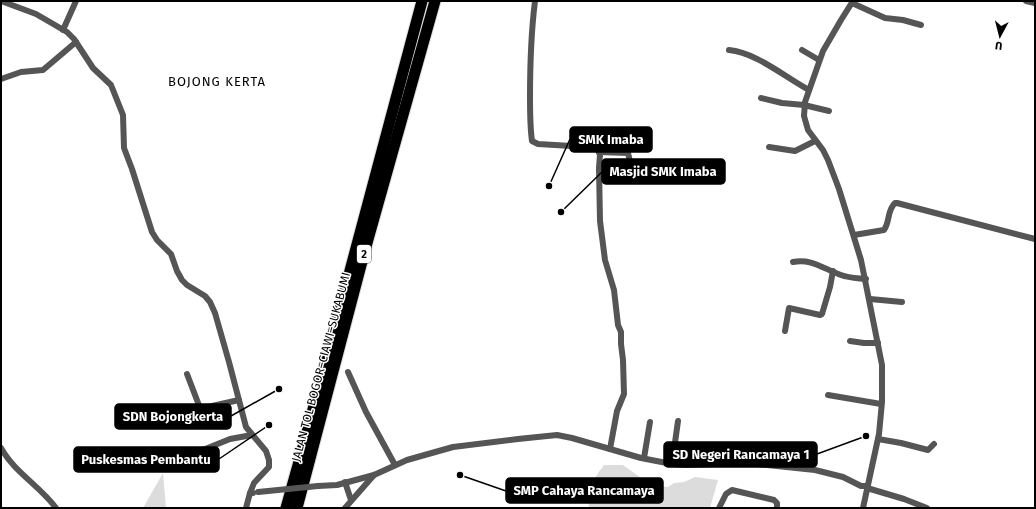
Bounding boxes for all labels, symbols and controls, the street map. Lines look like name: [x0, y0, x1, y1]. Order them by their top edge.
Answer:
north arrow: [980, 16, 1020, 56]
text: U: [994, 39, 1003, 52]
district label: BOJONG KERTA: [168, 74, 266, 89]
callout: SMK Imaba: [570, 127, 652, 152]
text: SMK Imaba: [578, 132, 644, 147]
callout: Masjid SMK Imaba: [602, 159, 725, 184]
text: Masjid SMK Imaba: [609, 164, 717, 179]
road number: 2: [357, 245, 371, 263]
street label: JALAN TOL BOGOR–CIAWI–SUKABUMI: [289, 271, 353, 463]
callout: SDN Bojongkerta: [115, 404, 231, 429]
text: SDN Bojongkerta: [123, 409, 223, 424]
callout: SD Negeri Rancamaya 1: [664, 442, 817, 467]
callout: Puskesmas Pembantu: [74, 447, 219, 472]
text: SD Negeri Rancamaya 1: [672, 447, 810, 462]
text: Puskesmas Pembantu: [81, 452, 211, 467]
callout: SMP Cahaya Rancamaya: [506, 478, 663, 503]
text: SMP Cahaya Rancamaya: [513, 483, 655, 498]

